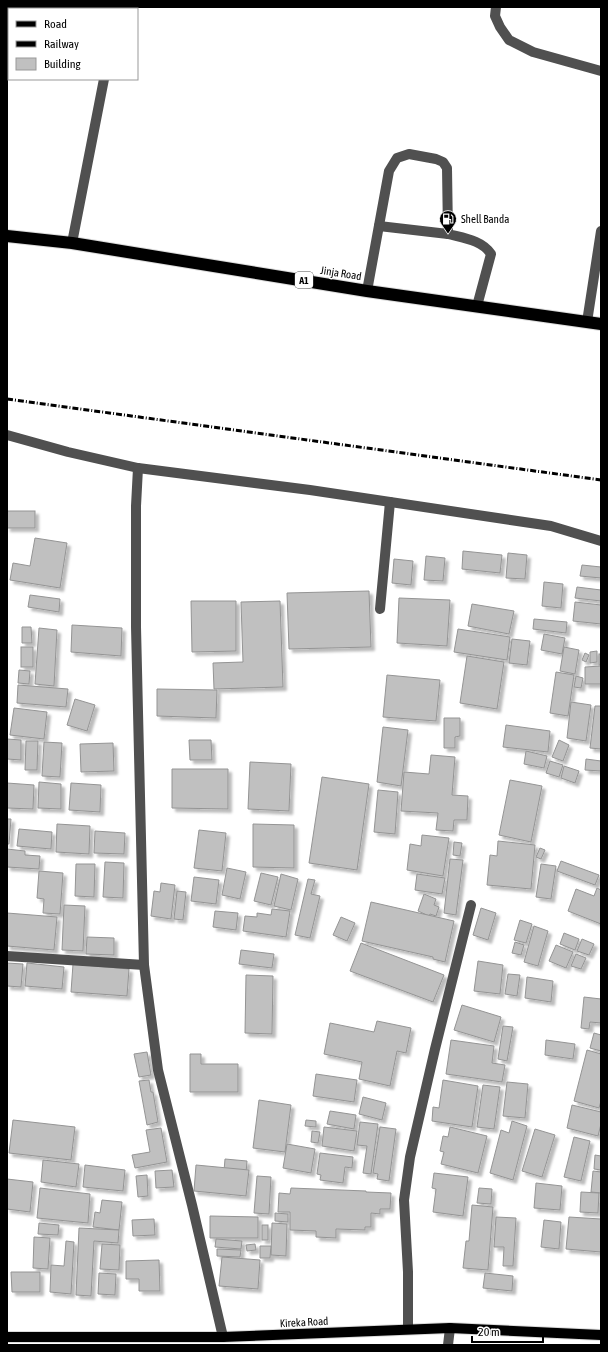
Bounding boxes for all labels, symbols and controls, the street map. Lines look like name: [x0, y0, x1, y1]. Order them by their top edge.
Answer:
legend: [8, 8, 138, 80]
text: Road: [44, 17, 67, 31]
text: Railway: [44, 37, 79, 51]
text: Building: [44, 57, 82, 71]
fuel station icon: Shell Banda: [438, 209, 458, 234]
place label: Shell Banda: [461, 213, 509, 225]
street label: Jinja Road: [320, 264, 362, 282]
road number: A1: [295, 272, 313, 288]
street label: Kireka Road: [279, 1315, 329, 1329]
scale bar: [472, 1318, 543, 1344]
text: 20 m: [478, 1325, 500, 1339]

